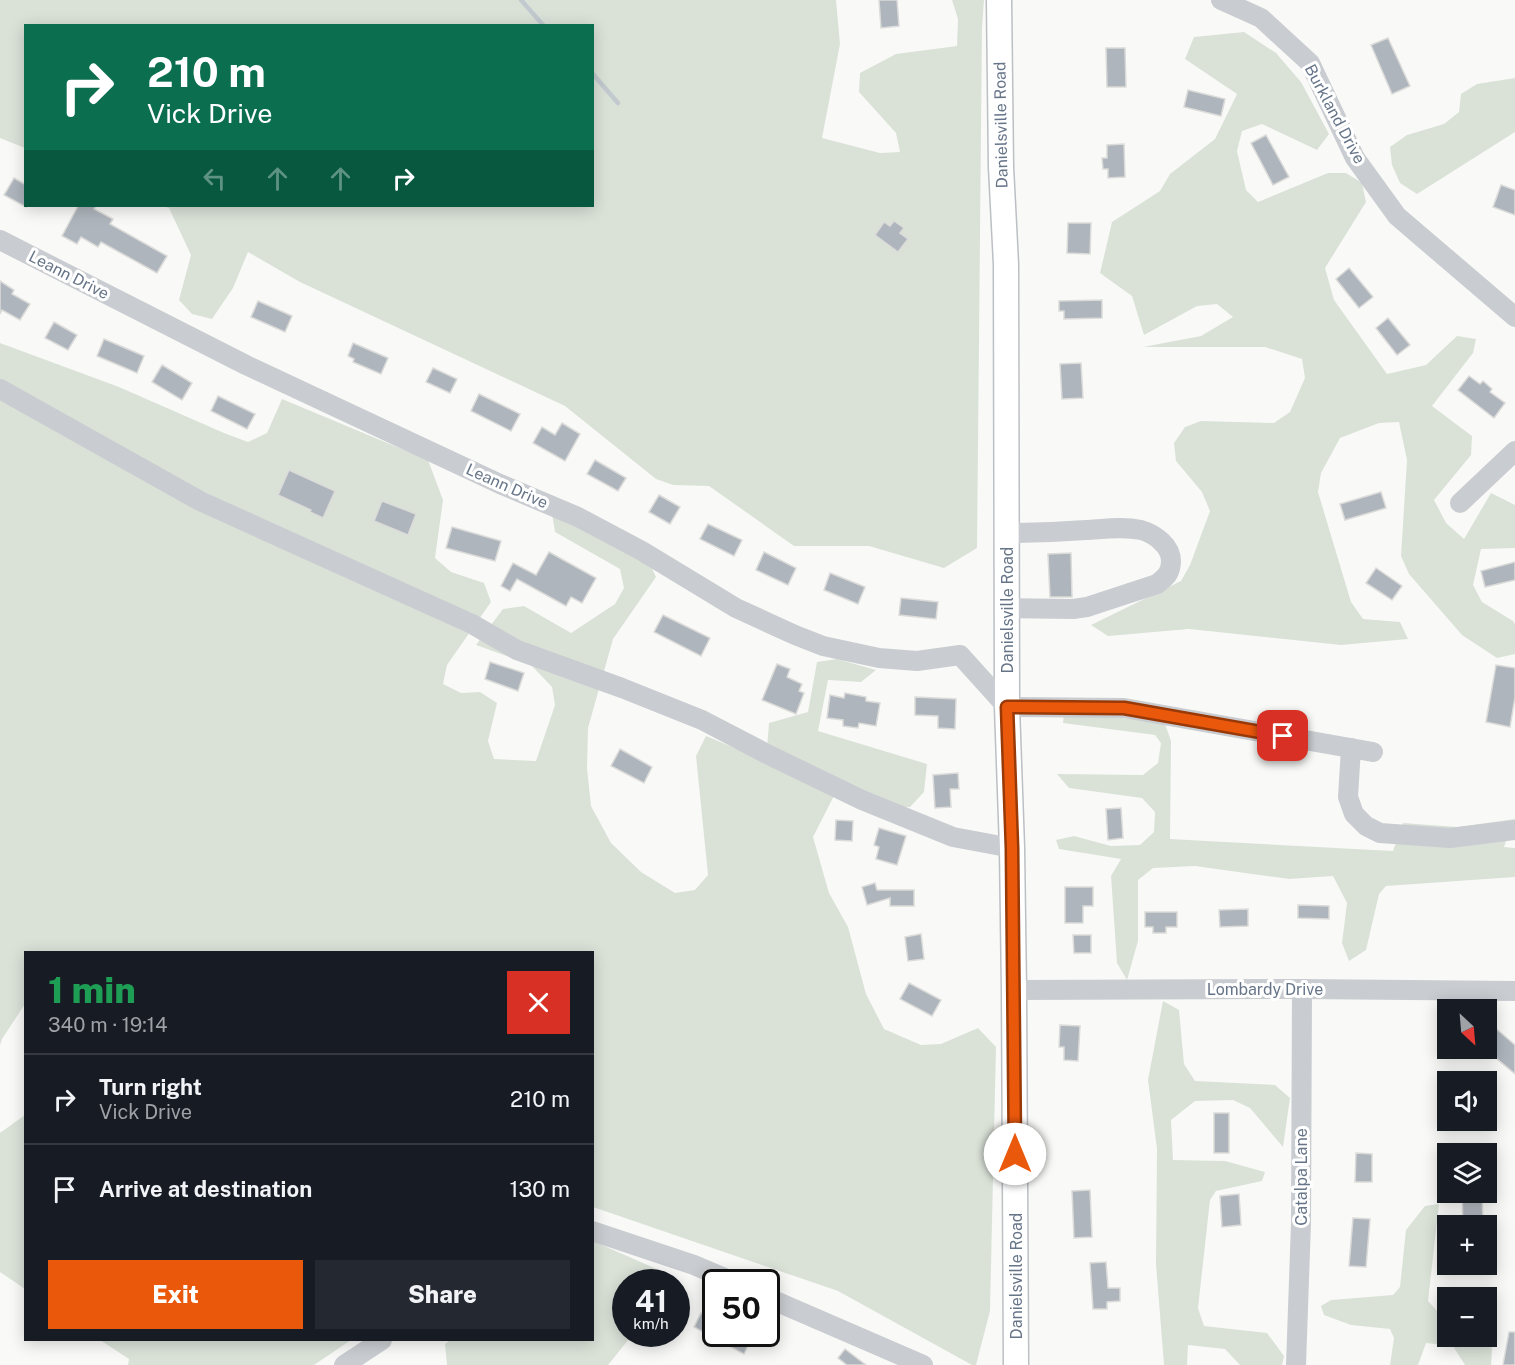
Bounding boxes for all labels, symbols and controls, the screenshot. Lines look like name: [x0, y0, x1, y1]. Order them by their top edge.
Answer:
text: 210 m: [147, 47, 266, 96]
icon: right: [48, 48, 126, 126]
street label: Danielsville Road: [990, 61, 1012, 189]
street label: Burkland Drive: [1301, 61, 1369, 167]
text: Vick Drive: [147, 97, 273, 129]
icon: left: [198, 162, 231, 195]
icon: ahead: [261, 162, 294, 195]
icon: ahead: [324, 162, 357, 195]
icon: right: [387, 162, 420, 195]
street label: Leann Drive: [26, 247, 112, 303]
street label: Leann Drive: [463, 460, 551, 512]
street label: Danielsville Road: [998, 547, 1017, 673]
pin: [1257, 710, 1308, 761]
icon: arrive: [1266, 719, 1299, 752]
text: 1 min: [48, 969, 136, 1011]
button: close: [507, 971, 570, 1034]
street label: Lombardy Drive: [1207, 980, 1323, 999]
north arrow: [1437, 999, 1497, 1059]
map controls: [1437, 999, 1497, 1347]
text: 340 m · 19:14: [48, 1013, 168, 1037]
button: sound: [1437, 1071, 1497, 1131]
text: Turn right: [99, 1074, 202, 1100]
icon: right: [48, 1083, 81, 1116]
text: 210 m: [510, 1086, 570, 1112]
text: Vick Drive: [99, 1100, 192, 1124]
position arrow: [983, 1122, 1047, 1186]
street label: Catalpa Lane: [1292, 1128, 1311, 1226]
button: layers: [1437, 1143, 1497, 1203]
icon: arrive: [48, 1173, 81, 1206]
text: Arrive at destination: [99, 1176, 312, 1202]
text: 130 m: [509, 1176, 570, 1202]
street label: Danielsville Road: [1007, 1213, 1026, 1339]
button: +: [1437, 1215, 1497, 1275]
button: Exit: [48, 1260, 303, 1329]
button: Share: [315, 1260, 570, 1329]
speed limit sign: 50: [702, 1269, 780, 1347]
text: 41: [635, 1283, 667, 1319]
button: −: [1437, 1287, 1497, 1347]
text: km/h: [633, 1315, 669, 1332]

